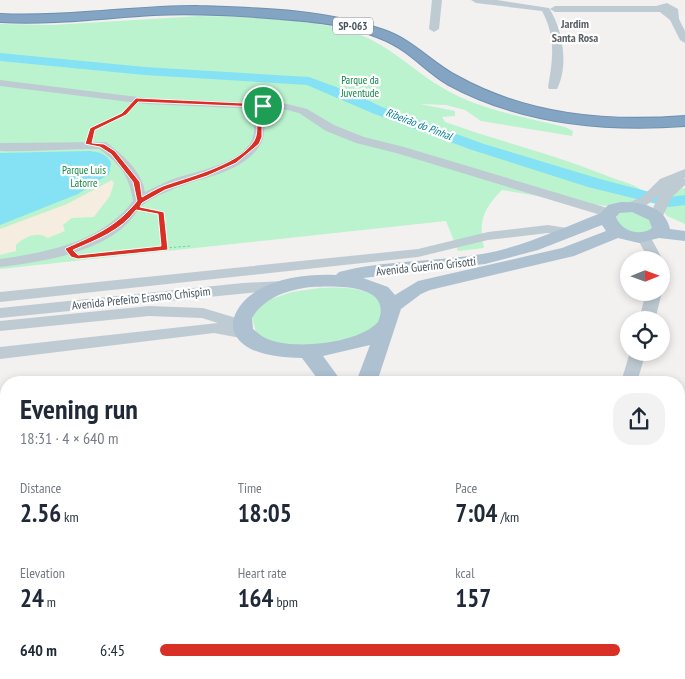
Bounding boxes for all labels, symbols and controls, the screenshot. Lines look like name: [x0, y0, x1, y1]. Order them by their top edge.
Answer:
district label: Jardim Santa Rosa: [552, 16, 598, 45]
road number: SP-063: [333, 18, 373, 34]
park label: Parque da Juventude: [340, 73, 380, 100]
pin: [242, 85, 284, 127]
icon: arrive: [249, 92, 277, 120]
water label: Ribeirão do Pinhal: [384, 105, 455, 144]
park label: Parque Luis Latorre: [62, 163, 106, 190]
north arrow: [620, 251, 670, 301]
map controls: [620, 251, 670, 361]
street label: Avenida Guerino Grisotti: [375, 253, 477, 279]
street label: Avenida Prefeito Erasmo Crhispim: [71, 283, 211, 313]
button: locate: [620, 311, 670, 361]
text: Evening run: [20, 390, 138, 427]
button: share: [613, 393, 665, 445]
text: 18:31 · 4 × 640 m: [20, 428, 118, 448]
text: Distance: [20, 479, 61, 497]
text: Time: [238, 479, 262, 497]
text: Pace: [455, 479, 477, 497]
text: 2.56: [20, 497, 61, 529]
text: 18:05: [238, 497, 292, 529]
text: 7:04: [455, 497, 497, 529]
text: km: [61, 508, 79, 526]
text: /km: [497, 508, 519, 526]
text: Elevation: [20, 564, 65, 582]
text: Heart rate: [238, 564, 287, 582]
text: kcal: [455, 564, 474, 582]
text: 24: [20, 582, 44, 614]
text: 164: [238, 582, 274, 614]
text: 157: [455, 582, 491, 614]
text: m: [44, 593, 56, 611]
text: bpm: [274, 593, 298, 611]
text: 640 m: [20, 640, 57, 660]
text: 6:45: [100, 640, 125, 660]

